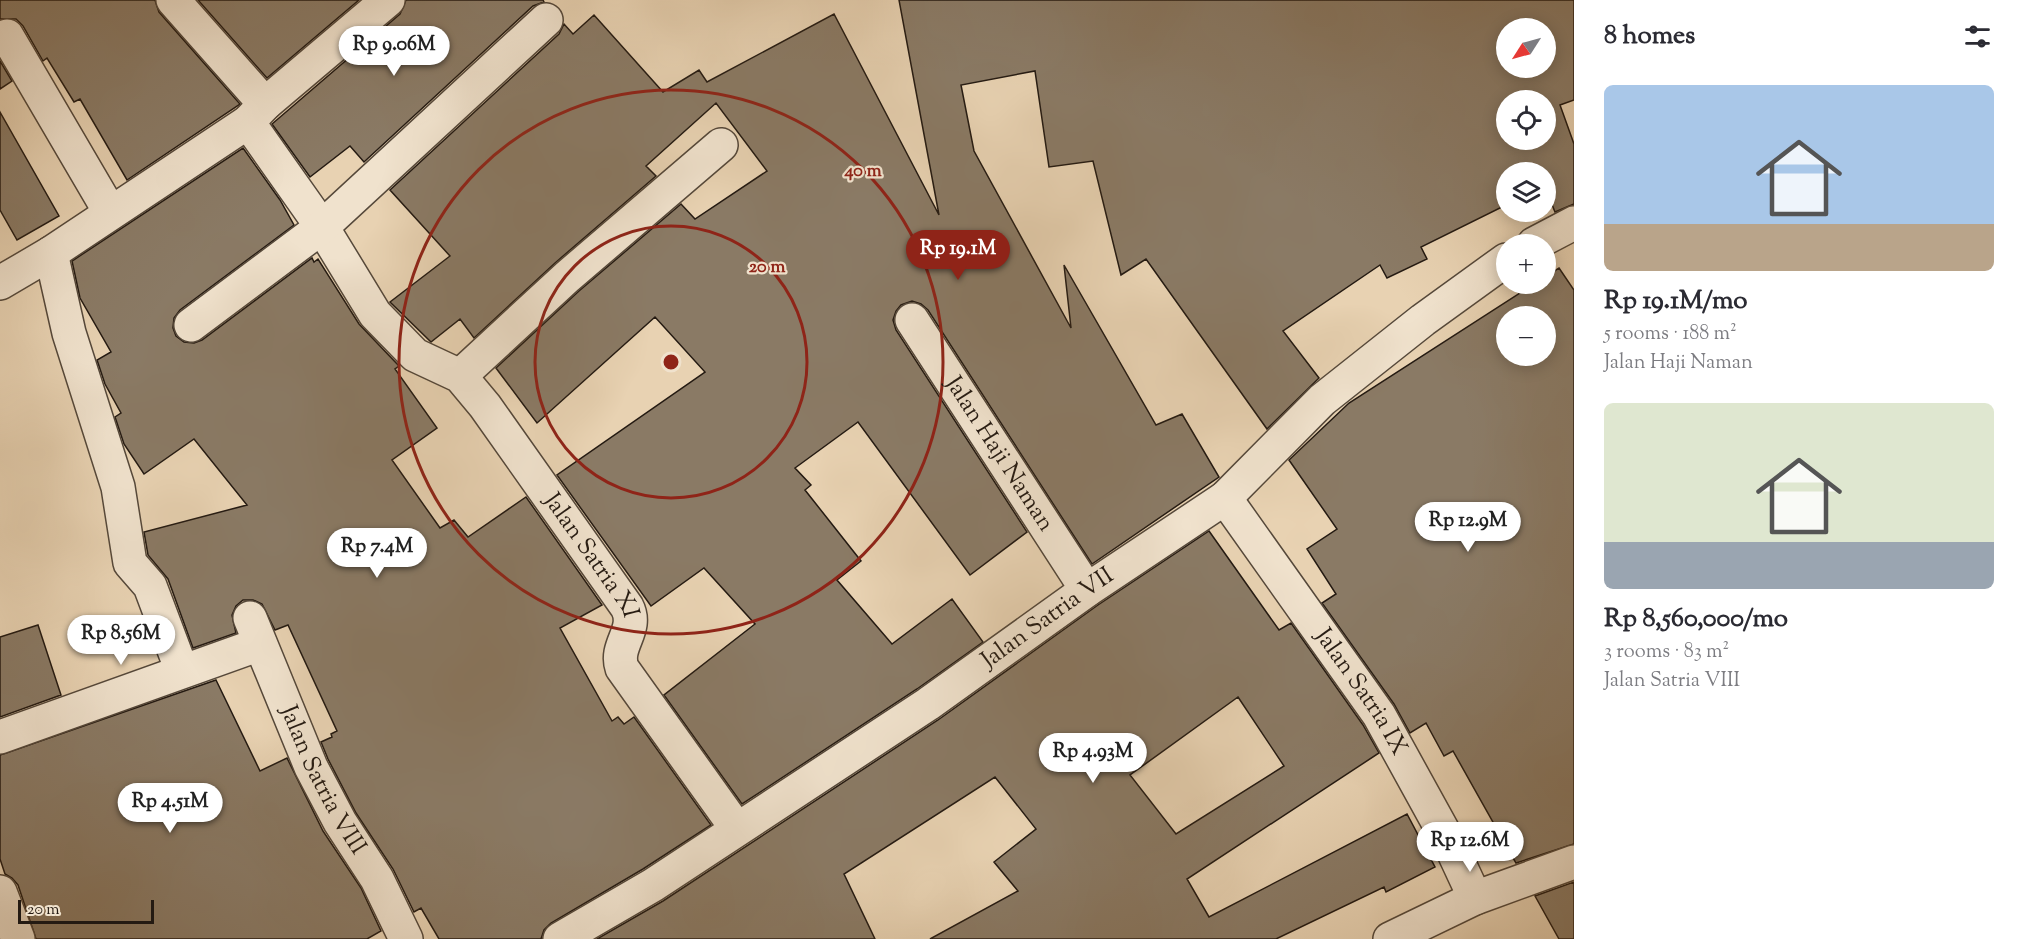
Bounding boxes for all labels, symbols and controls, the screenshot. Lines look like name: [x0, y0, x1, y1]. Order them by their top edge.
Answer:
north arrow: [1496, 18, 1556, 78]
map controls: [1496, 18, 1556, 366]
text: 8 homes: [1604, 18, 1695, 55]
icon: filters: [1961, 20, 1994, 53]
pin: Rp 9.06M: [332, 26, 456, 77]
text: Rp 9.06M: [353, 31, 435, 60]
button: locate: [1496, 90, 1556, 150]
icon: home: [1745, 124, 1853, 232]
text: 40 m: [843, 159, 882, 185]
button: layers: [1496, 162, 1556, 222]
pin: Rp 19.1M: [896, 230, 1020, 281]
button: +: [1496, 234, 1556, 294]
text: Rp 19.1M: [920, 235, 996, 264]
text: 20 m: [749, 255, 785, 281]
text: Rp 19.1M/mo: [1604, 283, 1747, 320]
button: −: [1496, 306, 1556, 366]
text: 5 rooms · 188 m²: [1604, 320, 1737, 349]
text: Jalan Haji Naman: [1604, 349, 1753, 378]
centre of rings: [661, 352, 681, 372]
street label: Jalan Haji Naman: [935, 368, 1062, 539]
icon: home: [1745, 442, 1853, 550]
street label: Jalan Satria XI: [534, 485, 647, 622]
pin: Rp 12.9M: [1406, 502, 1530, 553]
text: Rp 12.9M: [1429, 507, 1507, 536]
pin: Rp 7.4M: [322, 528, 432, 579]
text: Rp 7.4M: [341, 533, 413, 562]
street label: Jalan Satria VII: [973, 559, 1121, 679]
text: Rp 8,560,000/mo: [1604, 601, 1788, 638]
pin: Rp 8.56M: [59, 615, 183, 666]
text: Rp 8.56M: [81, 620, 161, 649]
street label: Jalan Satria IX: [1305, 620, 1415, 762]
text: 3 rooms · 83 m²: [1604, 638, 1729, 667]
text: Jalan Satria VIII: [1604, 667, 1740, 696]
street label: Jalan Satria VIII: [270, 699, 374, 862]
pin: Rp 4.93M: [1031, 733, 1155, 784]
text: Rp 4.93M: [1053, 738, 1133, 767]
pin: Rp 4.51M: [108, 783, 232, 834]
text: Rp 4.51M: [132, 788, 208, 817]
pin: Rp 12.6M: [1408, 822, 1532, 873]
text: Rp 12.6M: [1431, 827, 1509, 856]
scale bar: [18, 897, 154, 924]
text: 20 m: [27, 899, 60, 922]

